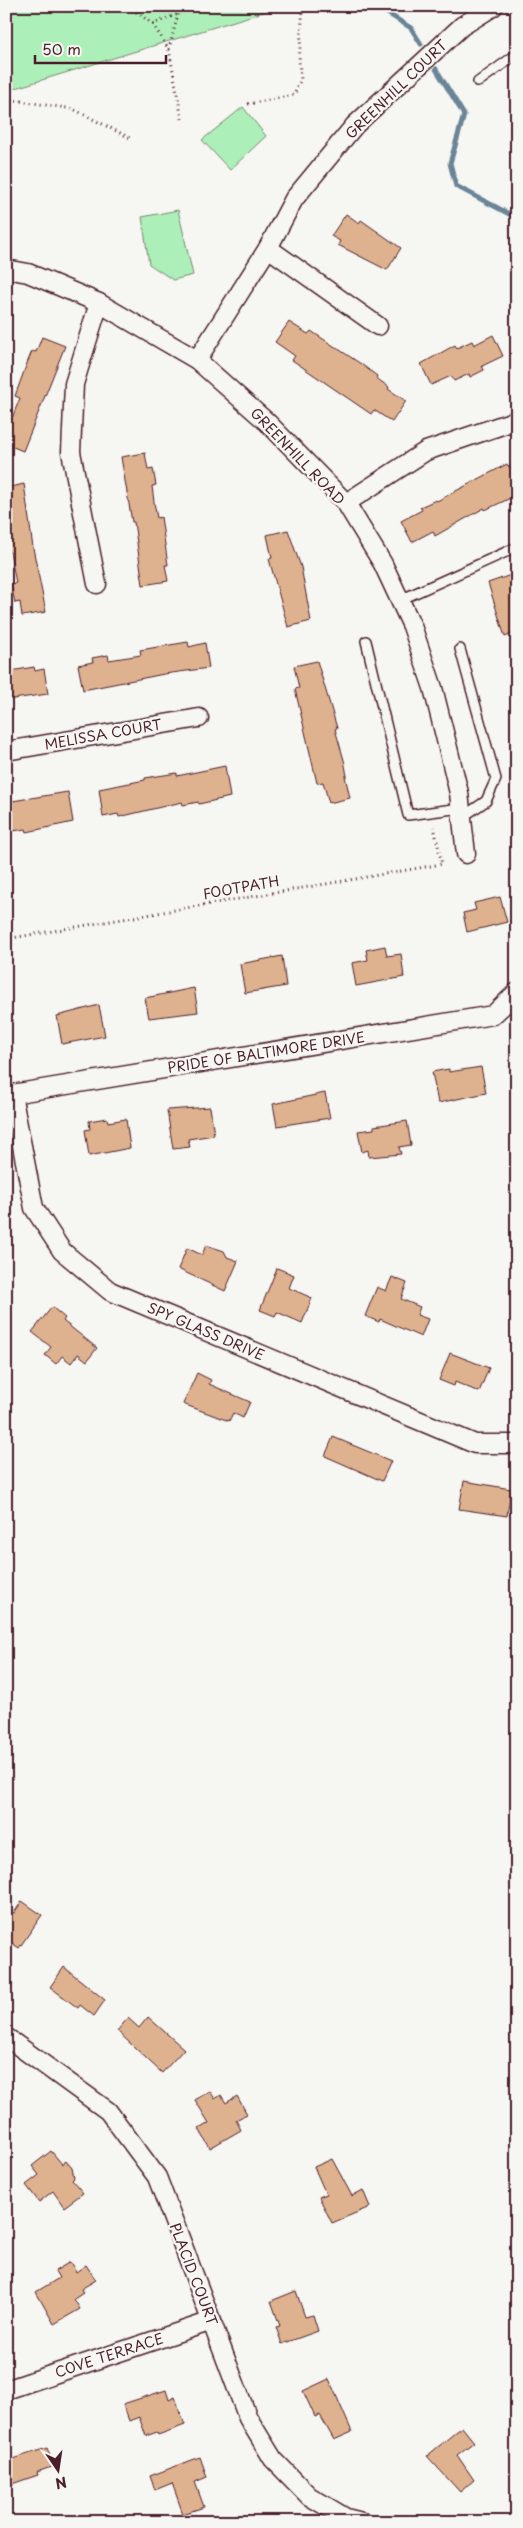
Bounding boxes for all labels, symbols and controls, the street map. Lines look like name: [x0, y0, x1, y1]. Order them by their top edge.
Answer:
scale bar: [35, 32, 166, 64]
street label: GREENHILL COURT: [340, 34, 452, 143]
text: 50 m: [42, 37, 81, 60]
street label: GREENHILL ROAD: [246, 403, 350, 509]
street label: MELISSA COURT: [43, 713, 164, 755]
street label: FOOTPATH: [201, 870, 281, 904]
street label: PRIDE OF BALTIMORE DRIVE: [166, 1026, 366, 1078]
street label: SPY GLASS DRIVE: [144, 1297, 268, 1365]
street label: PLACID COURT: [165, 2220, 223, 2329]
street label: COVE TERRACE: [52, 2328, 166, 2382]
north arrow: [32, 2446, 82, 2496]
text: N: [53, 2472, 69, 2495]

